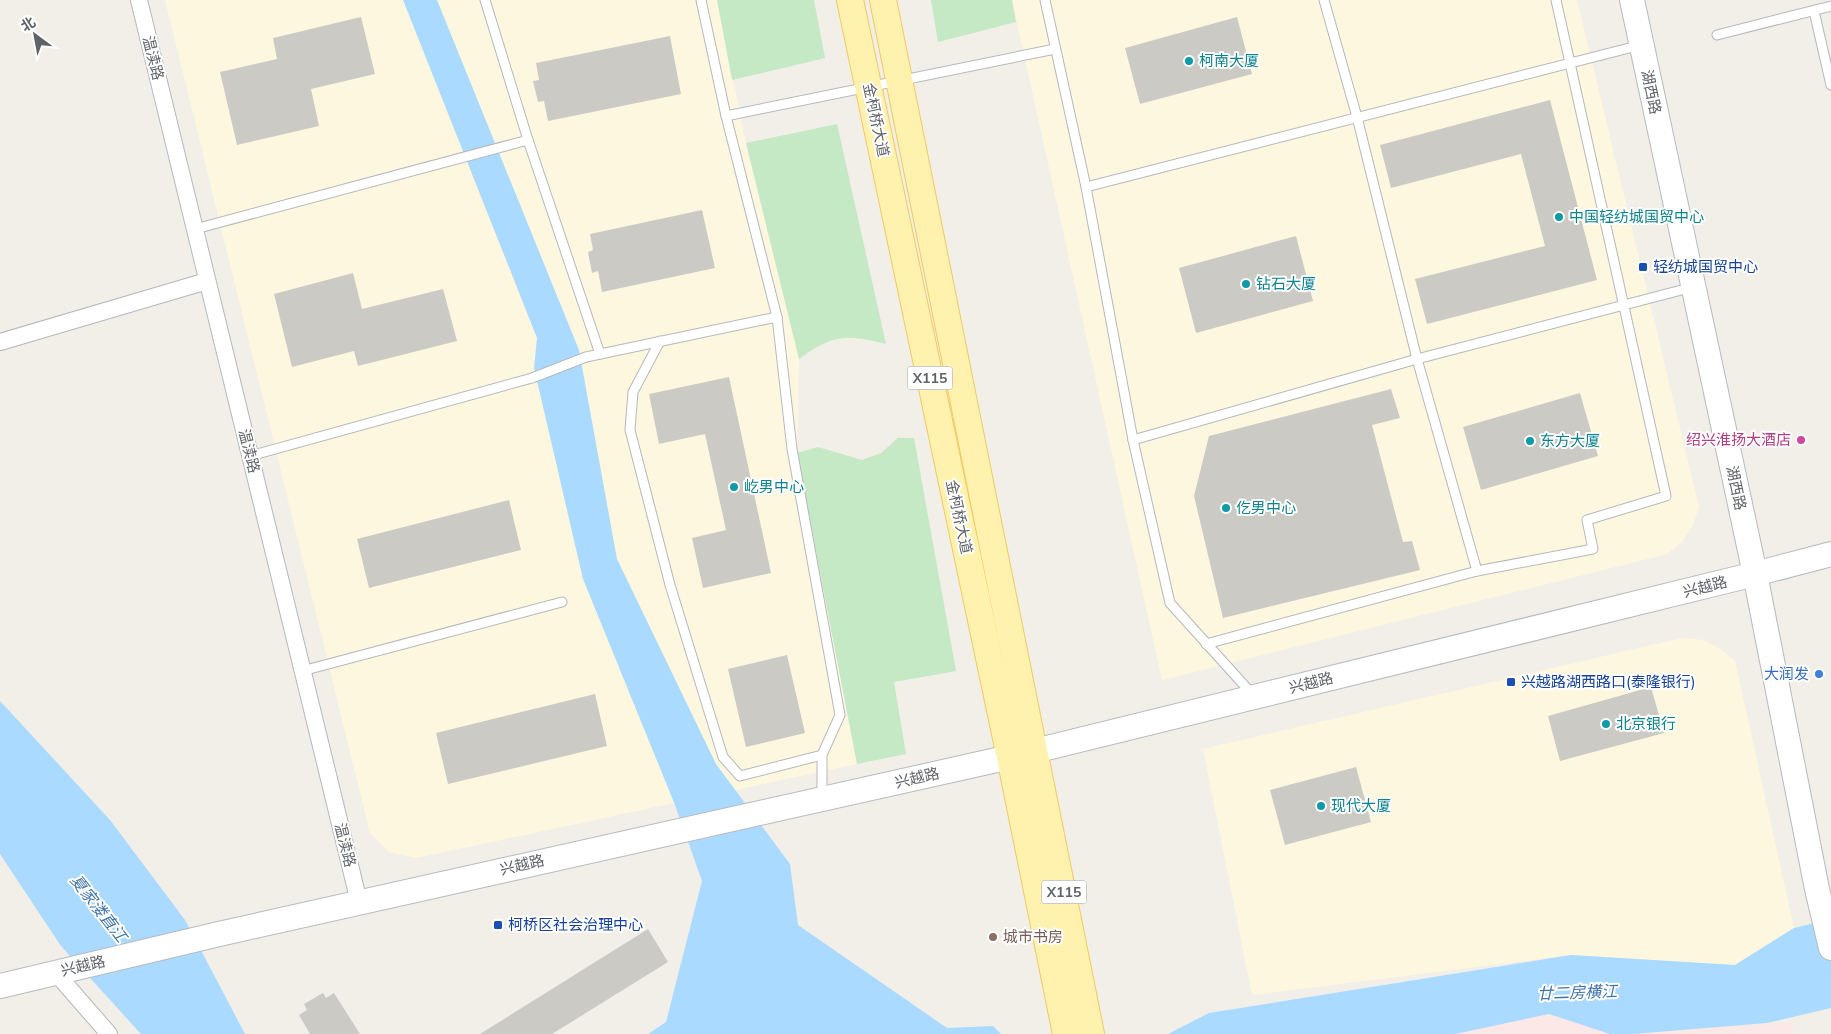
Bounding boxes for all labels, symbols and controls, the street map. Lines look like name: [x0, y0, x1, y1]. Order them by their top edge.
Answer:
north arrow: [10, 10, 60, 60]
text: 北: [17, 13, 39, 35]
street label: 温渎路: [139, 34, 168, 82]
place label: 柯南大厦: [1199, 51, 1259, 70]
marker: 柯南大厦: [1183, 55, 1195, 67]
street label: 湖西路: [1638, 68, 1665, 116]
street label: 金柯桥大道: [859, 81, 894, 159]
place label: 中国轻纺城国贸中心: [1569, 207, 1704, 226]
marker: 中国轻纺城国贸中心: [1553, 211, 1565, 223]
place label: 轻纺城国贸中心: [1653, 257, 1758, 276]
marker: 轻纺城国贸中心: [1637, 261, 1649, 273]
place label: 钻石大厦: [1256, 274, 1316, 293]
marker: 钻石大厦: [1240, 278, 1252, 290]
road number: X115: [908, 366, 952, 389]
street label: 温渎路: [235, 427, 264, 475]
place label: 绍兴淮扬大酒店: [1686, 430, 1791, 449]
place label: 东方大厦: [1540, 431, 1600, 450]
marker: 绍兴淮扬大酒店: [1795, 434, 1807, 446]
marker: 东方大厦: [1524, 435, 1536, 447]
street label: 湖西路: [1723, 464, 1750, 512]
place label: 屹男中心: [744, 477, 804, 496]
street label: 金柯桥大道: [942, 478, 977, 556]
marker: 屹男中心: [728, 481, 740, 493]
place label: 仡男中心: [1236, 498, 1296, 517]
marker: 仡男中心: [1220, 502, 1232, 514]
street label: 兴越路: [1681, 572, 1729, 601]
place label: 大润发: [1764, 664, 1809, 683]
street label: 兴越路: [1287, 668, 1335, 697]
marker: 大润发: [1813, 668, 1825, 680]
place label: 兴越路湖西路口(泰隆银行): [1521, 672, 1696, 691]
marker: 兴越路湖西路口(泰隆银行): [1505, 676, 1517, 688]
place label: 北京银行: [1616, 714, 1676, 733]
marker: 北京银行: [1600, 718, 1612, 730]
street label: 兴越路: [893, 763, 941, 792]
place label: 现代大厦: [1331, 796, 1391, 815]
marker: 现代大厦: [1315, 800, 1327, 812]
street label: 温渎路: [331, 821, 360, 869]
street label: 兴越路: [498, 850, 546, 879]
water label: 夏家溇直江: [66, 870, 133, 947]
road number: X115: [1042, 880, 1086, 904]
place label: 柯桥区社会治理中心: [508, 915, 643, 934]
marker: 柯桥区社会治理中心: [492, 919, 504, 931]
place label: 城市书房: [1003, 927, 1063, 946]
marker: 城市书房: [987, 931, 999, 943]
street label: 兴越路: [59, 951, 107, 980]
water label: 廿二房横江: [1537, 981, 1619, 1003]

